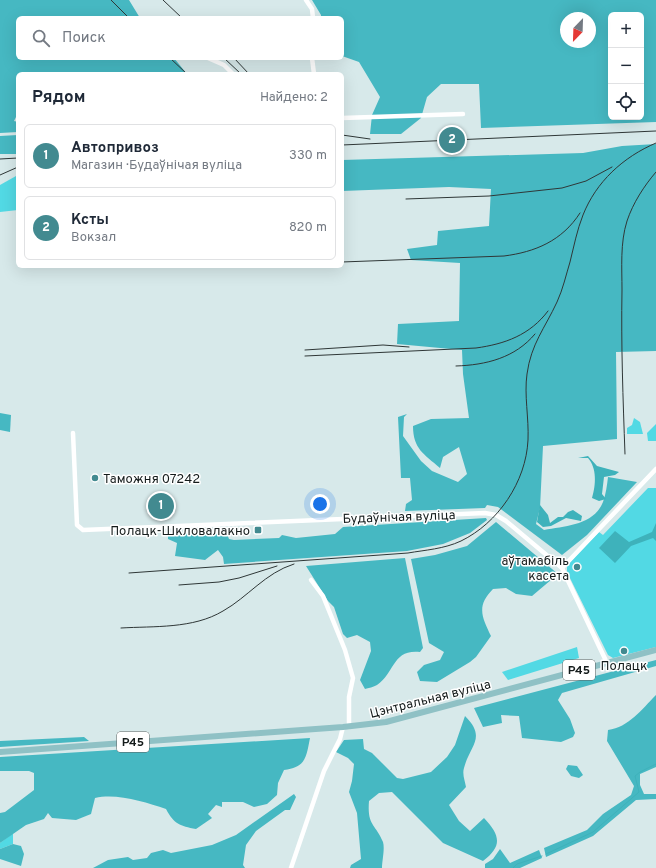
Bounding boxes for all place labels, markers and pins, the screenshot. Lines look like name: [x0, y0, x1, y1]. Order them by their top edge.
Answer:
pin: 2: [439, 125, 465, 155]
place label: Таможня 07242: [103, 472, 200, 488]
marker: Таможня 07242: [90, 473, 100, 483]
pin: 1: [148, 491, 174, 521]
place label: Полацк-Шкловалакно: [110, 524, 250, 540]
marker: Полацк-Шкловалакно: [253, 525, 263, 535]
place label: аўтамабіль касета: [501, 554, 569, 585]
marker: аўтамабіль касета: [572, 562, 582, 572]
marker: Полацк: [619, 646, 629, 656]
place label: Полацк: [601, 659, 647, 675]

